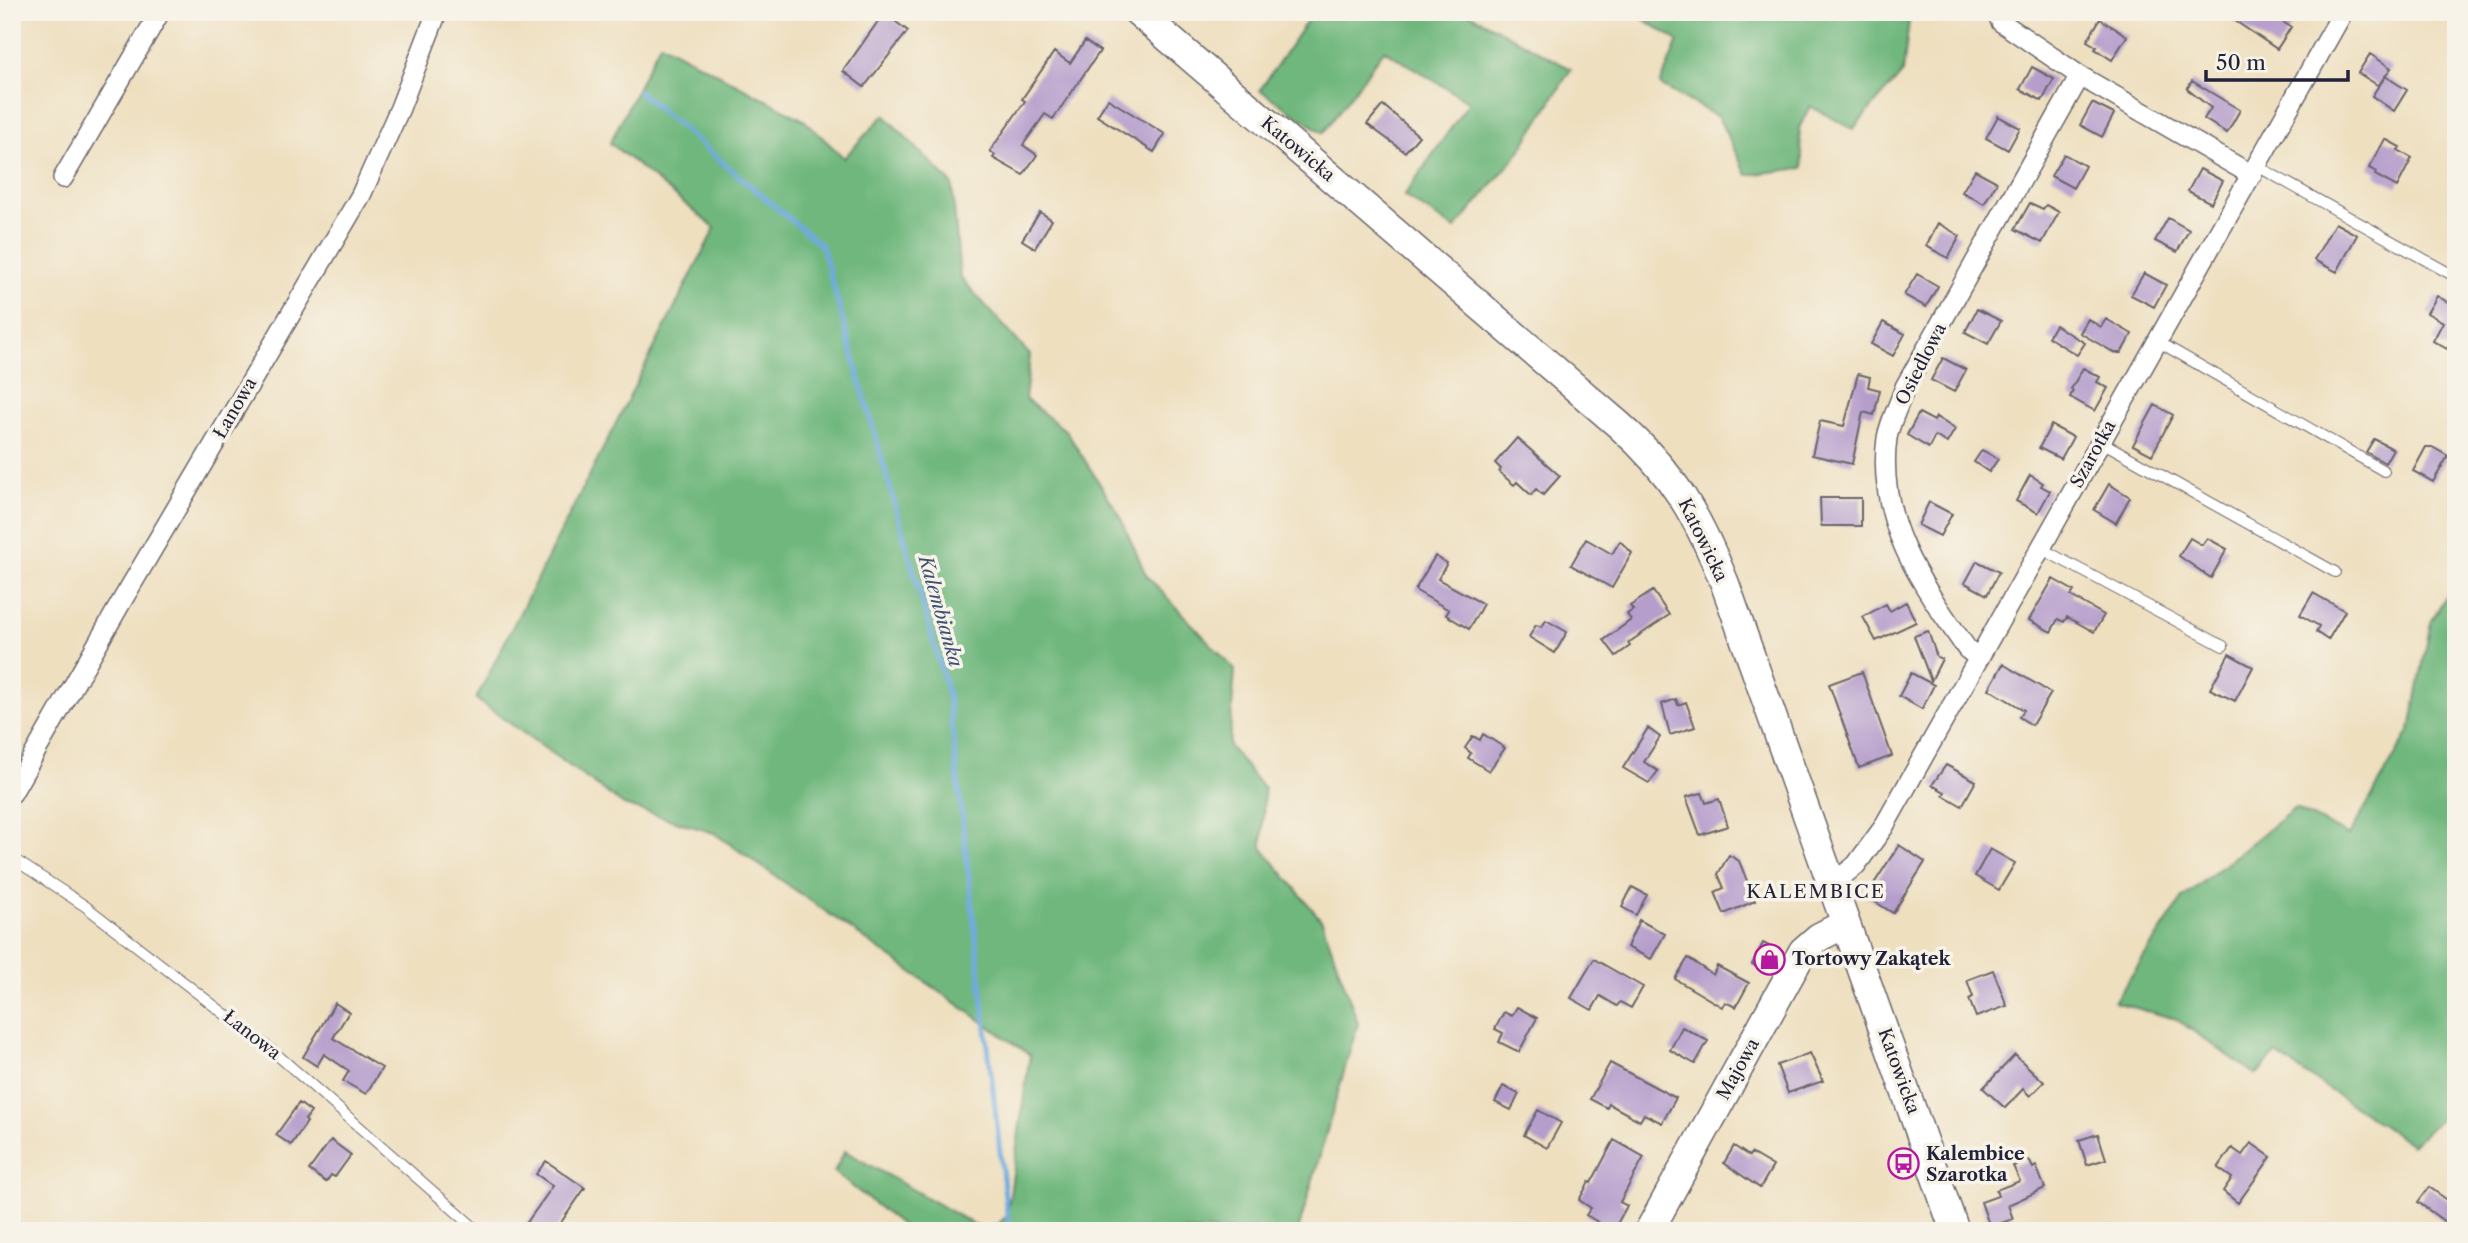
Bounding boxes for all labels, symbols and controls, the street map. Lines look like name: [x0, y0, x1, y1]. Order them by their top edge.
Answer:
scale bar: [2206, 38, 2347, 82]
text: 50 m: [2216, 50, 2266, 75]
street label: Katowicka: [1257, 112, 1340, 187]
street label: Osiedlowa: [1891, 319, 1951, 409]
street label: Łanowa: [209, 373, 262, 443]
street label: Szarotka: [2066, 416, 2121, 492]
street label: Katowicka: [1673, 495, 1733, 586]
water label: Kalembianka: [913, 551, 968, 670]
district label: KALEMBICE: [1746, 880, 1886, 903]
shop icon: Tortowy Zakątek: [1752, 942, 1786, 976]
place label: Tortowy Zakątek: [1792, 948, 1951, 970]
street label: Łanowa: [219, 1006, 286, 1065]
street label: Katowicka: [1873, 1025, 1925, 1117]
street label: Majowa: [1712, 1034, 1764, 1104]
place label: Kalembice Szarotka: [1926, 1143, 2025, 1186]
bus stop icon: Kalembice Szarotka: [1886, 1147, 1920, 1181]

